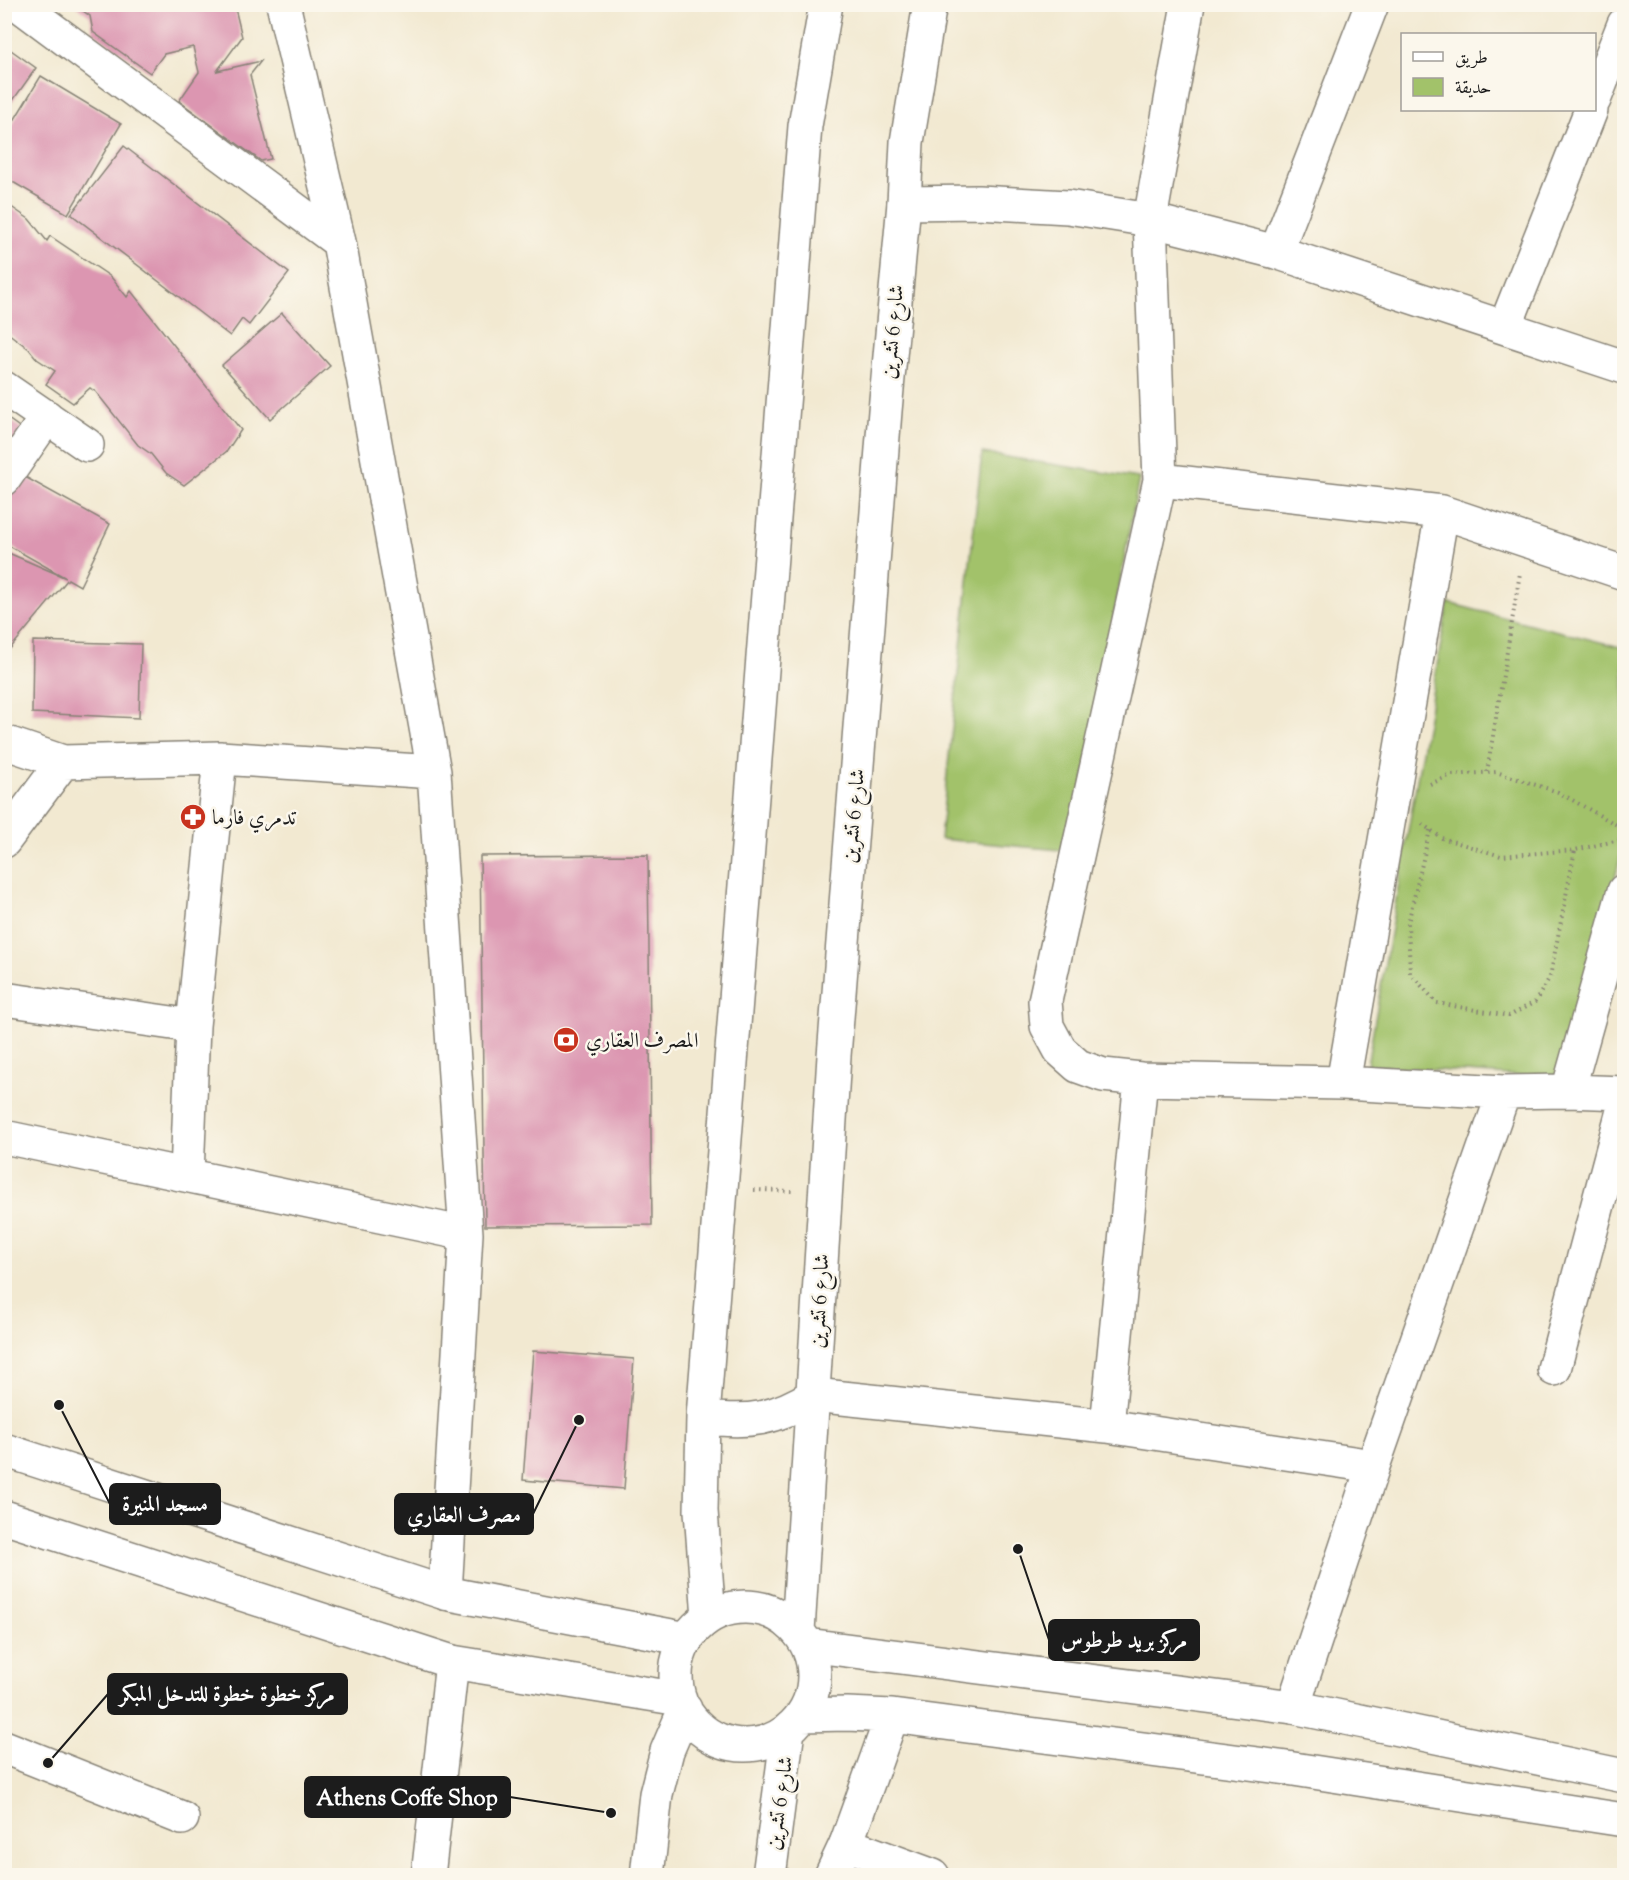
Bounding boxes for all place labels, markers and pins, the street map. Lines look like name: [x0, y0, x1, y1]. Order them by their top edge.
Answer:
pharmacy icon: تدمري فارما: [178, 802, 208, 832]
place label: تدمري فارما: [212, 804, 297, 834]
bank icon: المصرف العقاري: [551, 1025, 581, 1055]
place label: المصرف العقاري: [586, 1027, 699, 1057]
callout: مسجد المنيرة: [110, 1484, 220, 1524]
callout: مصرف العقاري: [395, 1494, 533, 1534]
callout: مركز بريد طرطوس: [1049, 1620, 1199, 1660]
callout: مركز خطوة خطوة للتدخل المبكر: [108, 1674, 347, 1714]
callout: Athens Coffe Shop: [305, 1777, 510, 1817]

